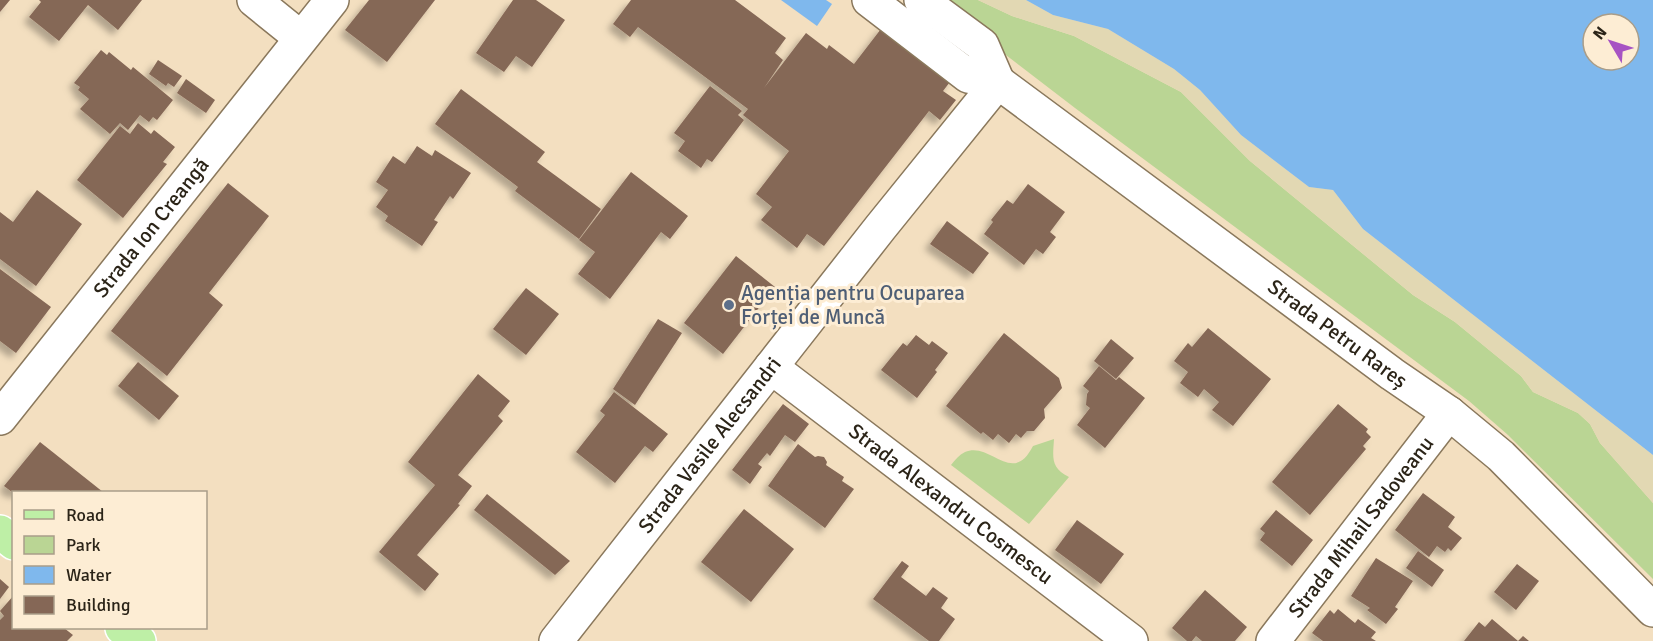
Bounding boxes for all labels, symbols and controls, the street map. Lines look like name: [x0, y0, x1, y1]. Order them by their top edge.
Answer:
north arrow: [1581, 12, 1641, 72]
text: N: [1589, 23, 1611, 44]
street label: Strada Ion Creangă: [88, 153, 215, 303]
street label: Strada Petru Rareș: [1263, 274, 1412, 394]
place label: Agenția pentru Ocuparea Forței de Muncă: [741, 280, 965, 330]
marker: Agenția pentru Ocuparea Forței de Muncă: [722, 298, 736, 312]
street label: Strada Vasile Alecsandri: [633, 352, 787, 538]
street label: Strada Alexandru Cosmescu: [844, 418, 1058, 590]
street label: Strada Mihail Sadoveanu: [1283, 431, 1439, 623]
legend: [12, 491, 207, 629]
text: Road: [66, 504, 105, 526]
text: Park: [66, 534, 101, 556]
text: Water: [66, 564, 112, 586]
text: Building: [66, 594, 130, 616]

